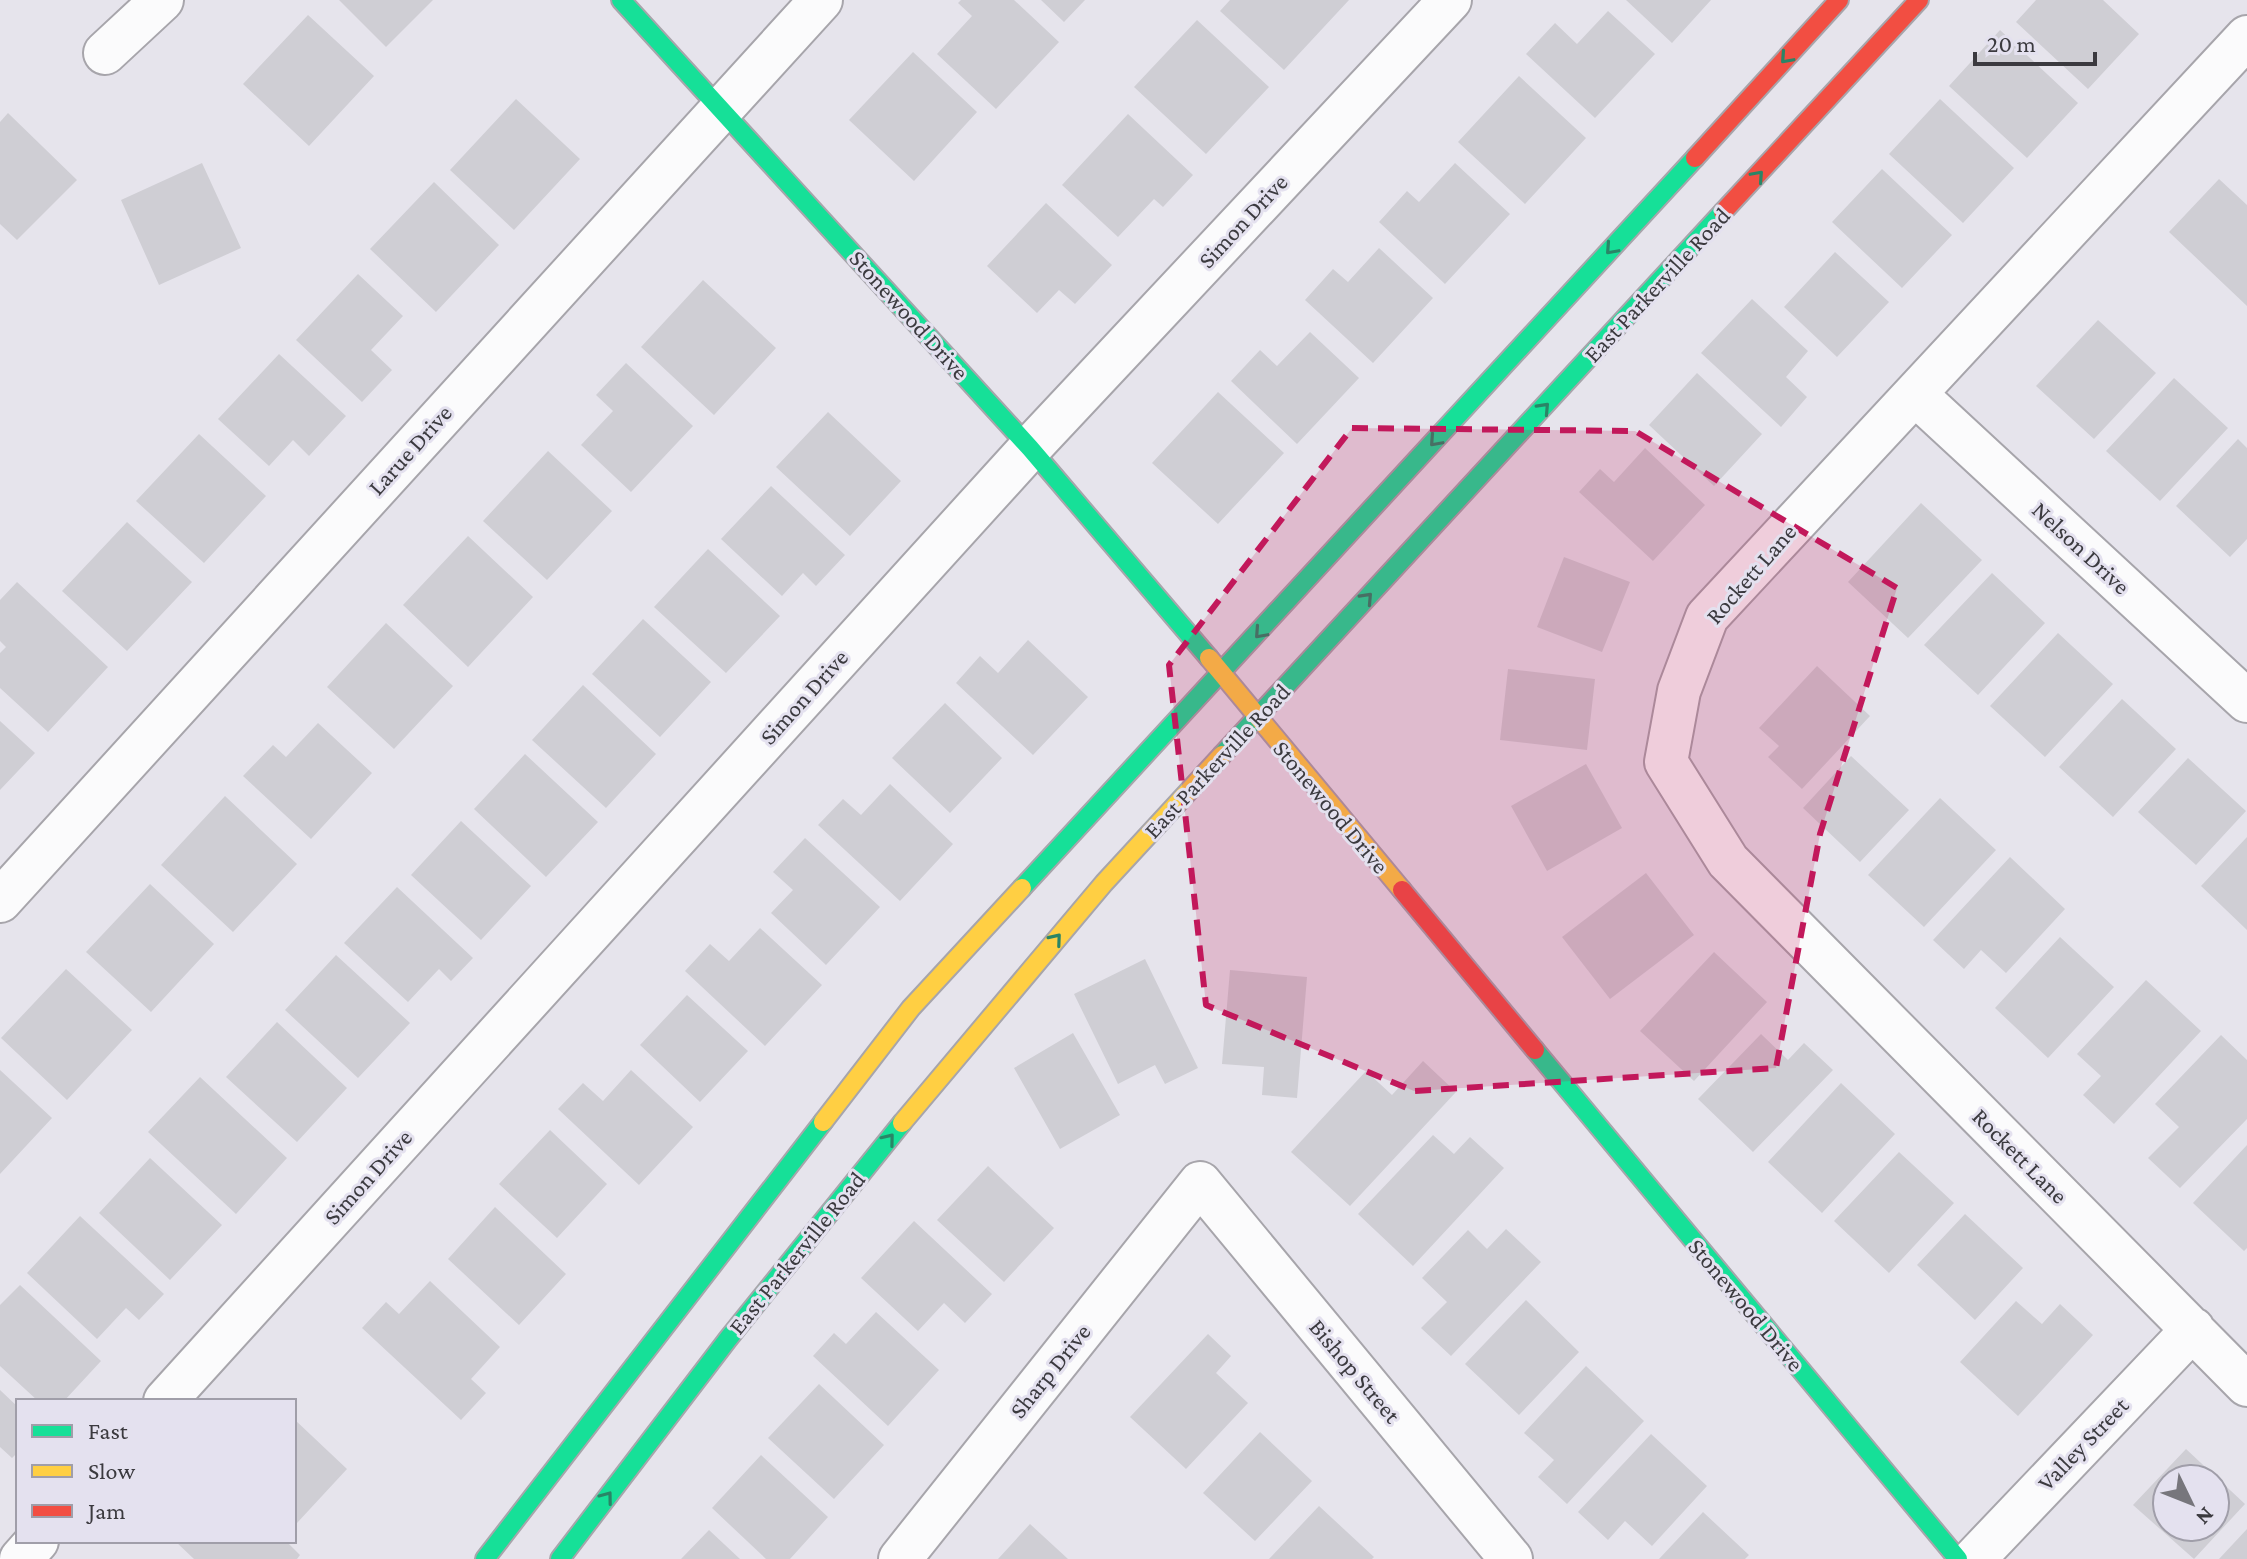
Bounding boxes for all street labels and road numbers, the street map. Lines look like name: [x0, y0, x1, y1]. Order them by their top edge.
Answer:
street label: Simon Drive: [1192, 168, 1293, 273]
street label: East Parkerville Road: [1578, 202, 1735, 367]
street label: Stonewood Drive: [844, 244, 975, 385]
street label: Larue Drive: [362, 399, 457, 500]
street label: Nelson Drive: [2027, 496, 2136, 600]
street label: Rockett Lane: [1700, 518, 1801, 629]
street label: Simon Drive: [754, 644, 853, 750]
street label: East Parkerville Road: [1138, 678, 1295, 843]
street label: Stonewood Drive: [1268, 735, 1395, 879]
street label: Rockett Lane: [1967, 1102, 2074, 1209]
street label: Simon Drive: [318, 1124, 417, 1230]
street label: East Parkerville Road: [723, 1166, 871, 1339]
street label: Stonewood Drive: [1683, 1233, 1810, 1377]
street label: Bishop Street: [1304, 1313, 1407, 1429]
street label: Sharp Drive: [1004, 1318, 1096, 1423]
street label: Valley Street: [2032, 1391, 2134, 1496]

